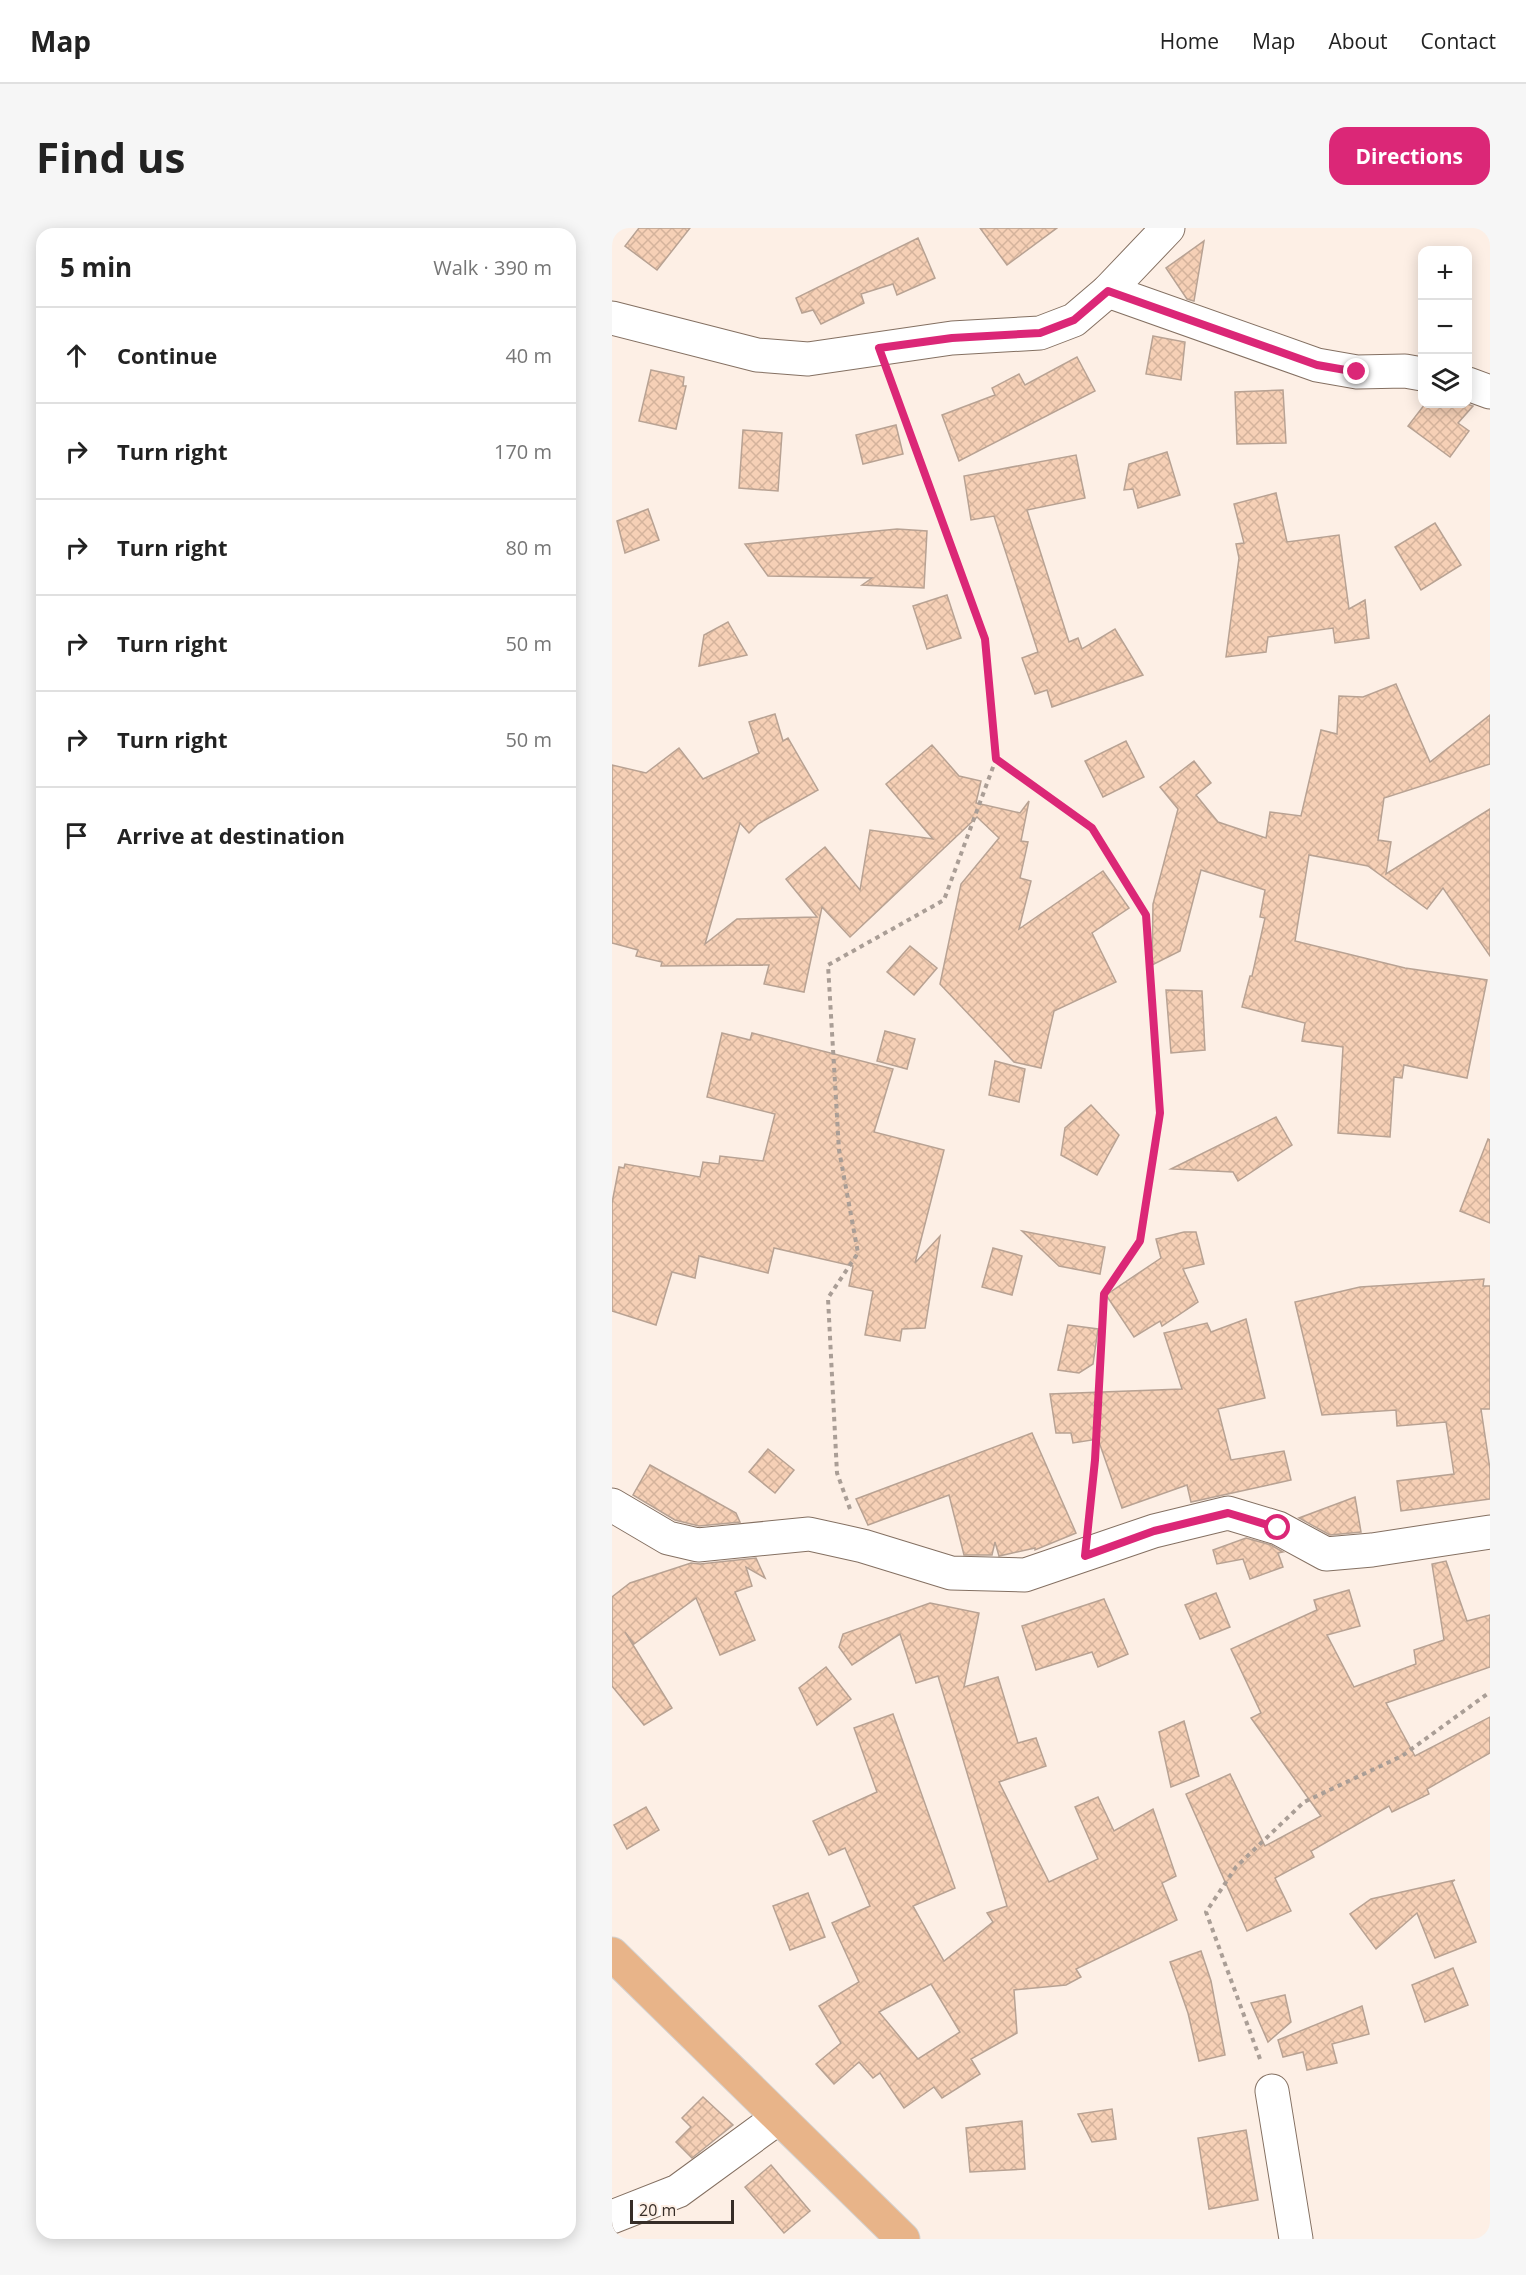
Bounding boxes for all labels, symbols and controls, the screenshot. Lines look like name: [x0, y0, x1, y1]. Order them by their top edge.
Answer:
text: Map: [30, 22, 91, 60]
text: Home: [1160, 27, 1219, 55]
text: Map: [1252, 27, 1295, 55]
text: About: [1328, 27, 1388, 55]
text: Contact: [1421, 27, 1496, 55]
button: Directions: [1329, 127, 1490, 185]
text: Find us: [36, 128, 185, 185]
map controls: [1418, 246, 1472, 408]
button: +: [1418, 246, 1472, 300]
text: 5 min: [60, 249, 132, 285]
text: Walk · 390 m: [433, 254, 552, 281]
button: −: [1418, 300, 1472, 354]
icon: ahead: [60, 339, 93, 372]
text: Continue: [117, 340, 217, 370]
text: 40 m: [505, 342, 552, 369]
button: layers: [1418, 354, 1472, 408]
route end: [1343, 358, 1369, 384]
icon: right: [60, 435, 93, 468]
text: Turn right: [117, 436, 228, 466]
text: 170 m: [494, 438, 552, 465]
icon: right: [60, 531, 93, 564]
text: Turn right: [117, 532, 228, 562]
text: 80 m: [505, 534, 552, 561]
icon: right: [60, 627, 93, 660]
text: Turn right: [117, 628, 228, 658]
text: 50 m: [505, 630, 552, 657]
icon: right: [60, 723, 93, 756]
text: Turn right: [117, 724, 228, 754]
text: 50 m: [505, 726, 552, 753]
icon: arrive: [60, 819, 93, 852]
text: Arrive at destination: [117, 820, 345, 850]
route start: [1264, 1514, 1290, 1540]
scale bar: [630, 2197, 734, 2224]
text: 20 m: [639, 2199, 676, 2221]

